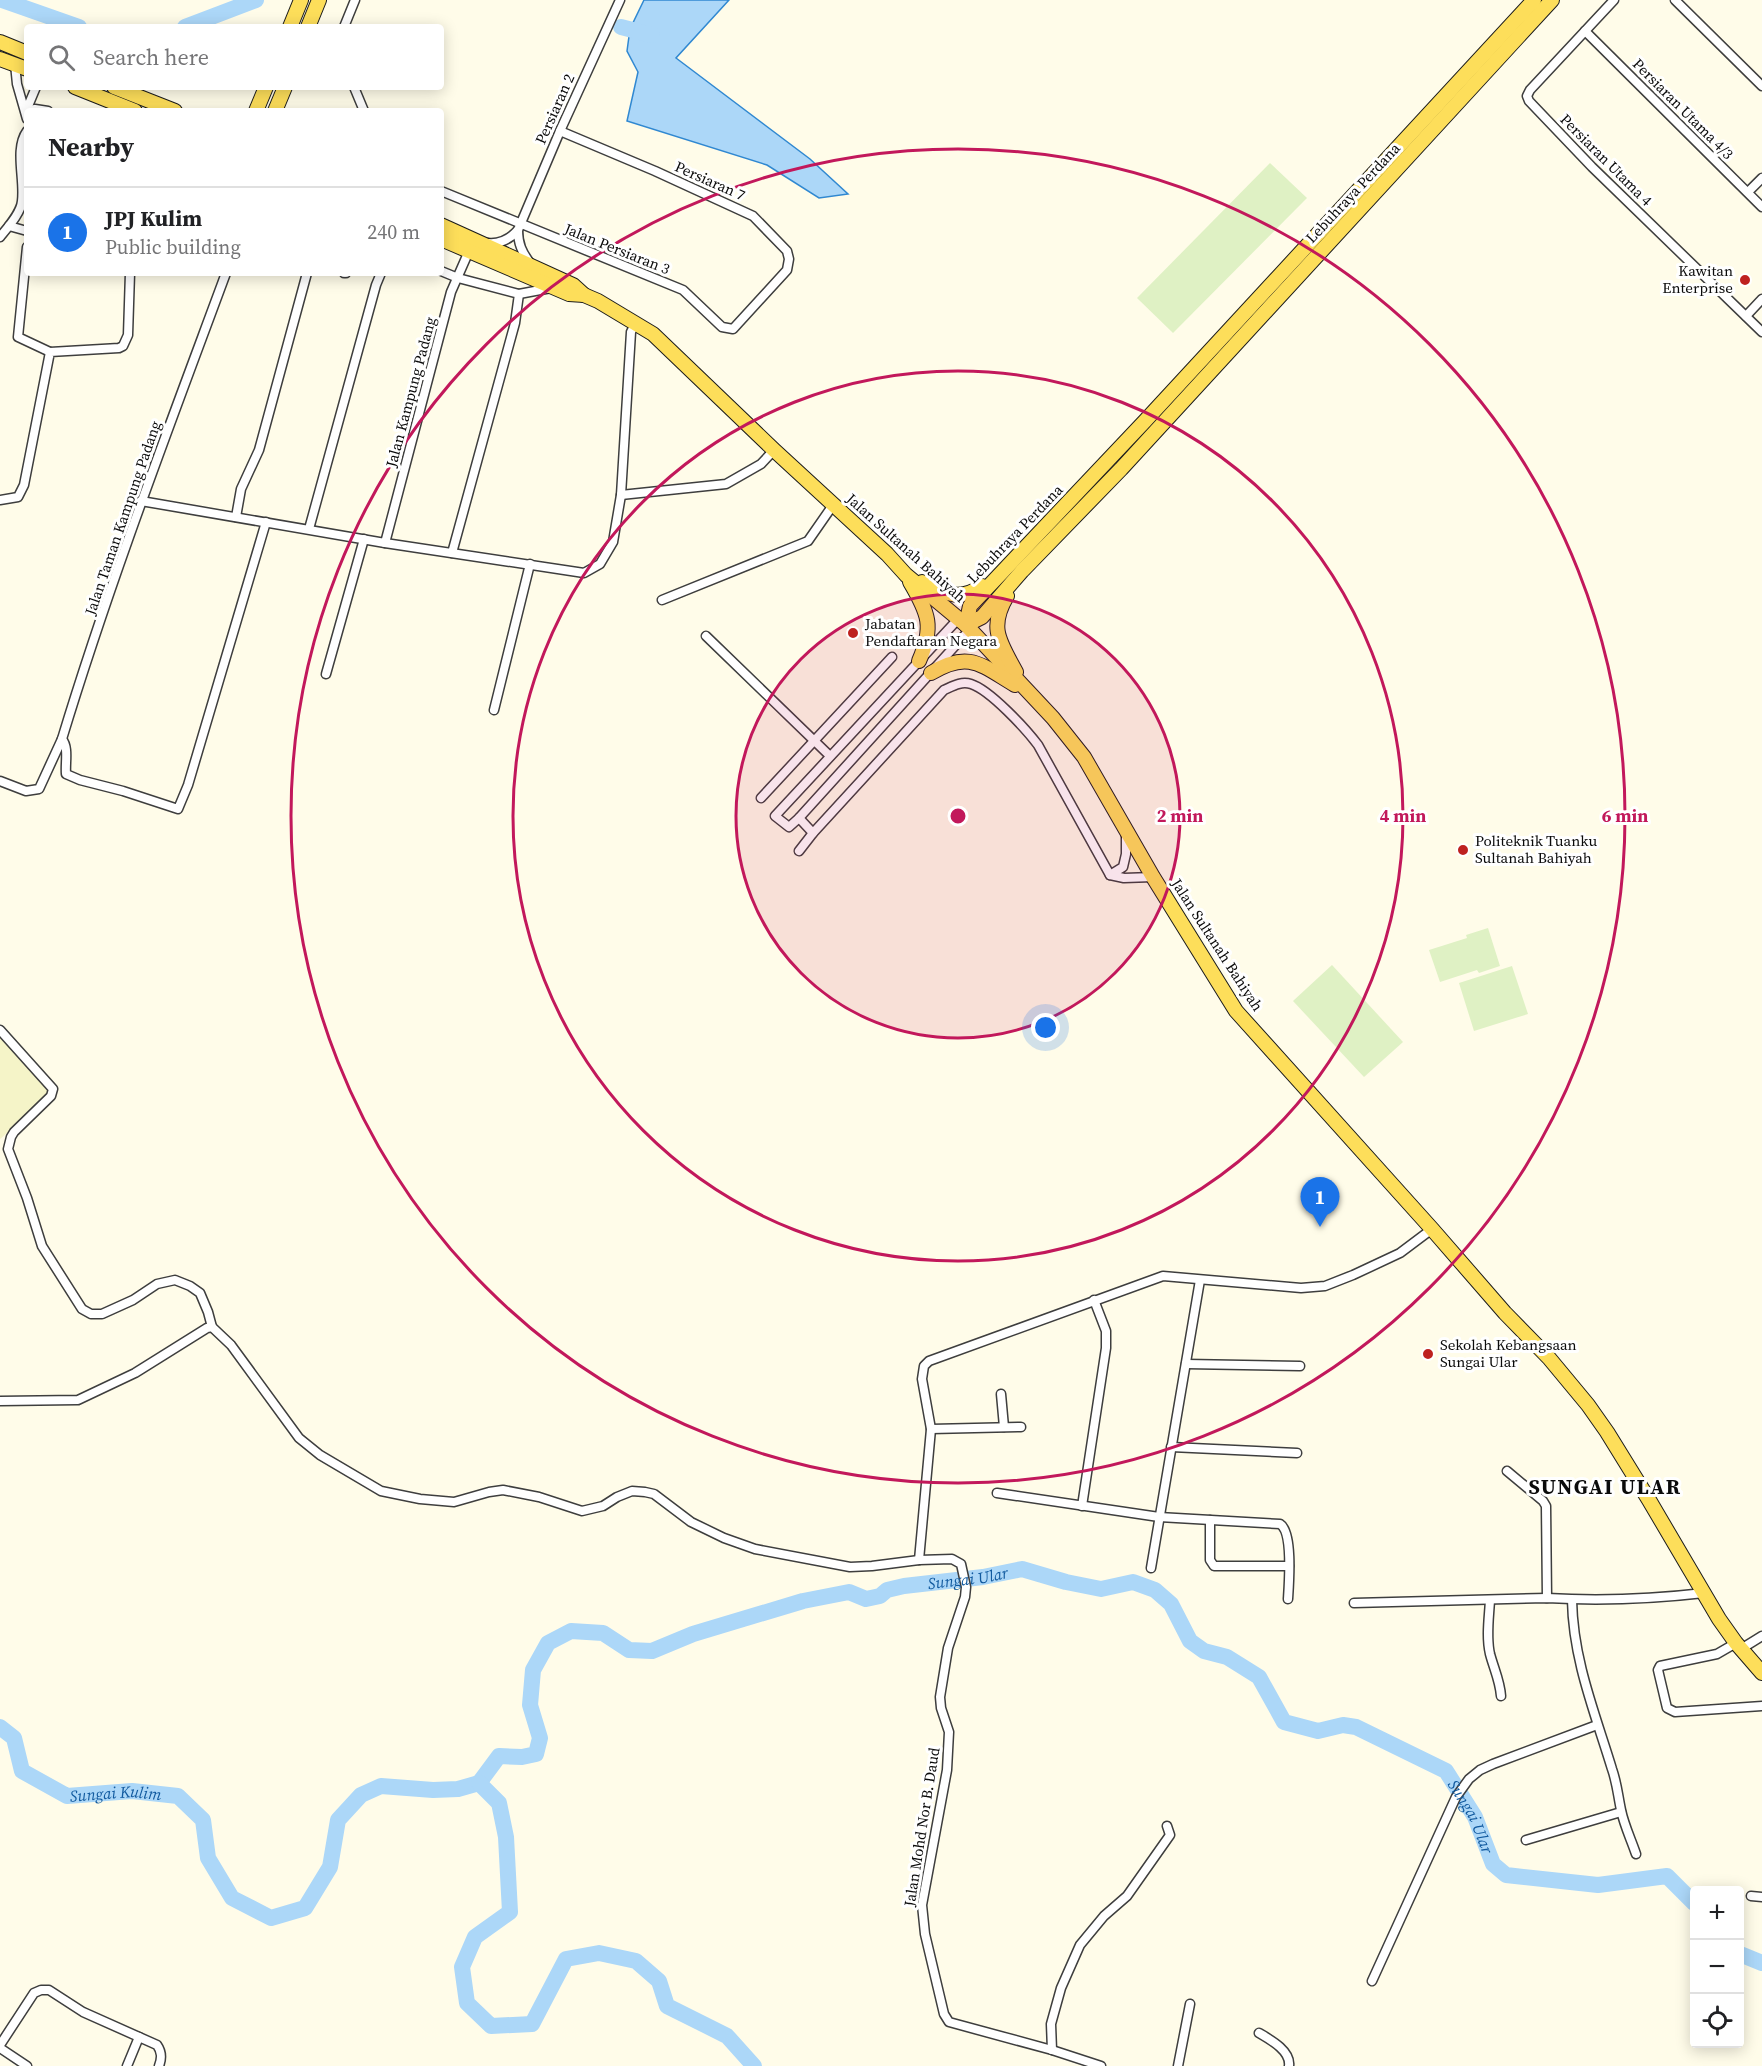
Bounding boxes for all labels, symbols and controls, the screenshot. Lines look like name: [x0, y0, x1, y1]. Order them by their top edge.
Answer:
search box: [24, 24, 444, 90]
icon: search: [45, 41, 78, 74]
text: Search here: [93, 42, 209, 72]
street label: Persiaran Utama 4/3: [1628, 54, 1738, 164]
street label: Persiaran 2: [530, 70, 579, 147]
street label: Persiaran Utama 4: [1556, 109, 1657, 211]
text: Nearby: [48, 129, 134, 165]
street label: Lebuhraya Perdana: [1301, 138, 1405, 247]
street label: Persiaran 7: [672, 156, 749, 205]
text: JPJ Kulim: [105, 203, 202, 233]
street label: Jalan Persiaran 3: [560, 217, 673, 279]
text: 1: [62, 218, 73, 246]
text: 240 m: [367, 218, 420, 246]
text: Public building: [105, 233, 241, 261]
place label: Kawitan Enterprise: [1662, 260, 1733, 298]
marker: Kawitan Enterprise: [1738, 273, 1752, 287]
street label: Jalan Kampung Padang: [380, 314, 441, 470]
street label: Jalan Taman Kampung Padang: [79, 418, 166, 619]
street label: Lebuhraya Perdana: [962, 479, 1068, 588]
street label: Jalan Sultanah Bahiyah: [841, 488, 971, 607]
place label: Jabatan Pendaftaran Negara: [864, 613, 998, 651]
marker: Jabatan Pendaftaran Negara: [846, 626, 860, 640]
text: 2 min: [1157, 803, 1203, 828]
text: 4 min: [1380, 803, 1426, 828]
text: 6 min: [1602, 803, 1648, 828]
centre of rings: [948, 806, 968, 826]
place label: Politeknik Tuanku Sultanah Bahiyah: [1475, 830, 1597, 868]
marker: Politeknik Tuanku Sultanah Bahiyah: [1456, 843, 1470, 857]
street label: Jalan Sultanah Bahiyah: [1166, 874, 1268, 1015]
your location: [1031, 1013, 1060, 1042]
pin: 1: [1300, 1178, 1340, 1227]
place label: Sekolah Kebangsaan Sungai Ular: [1440, 1334, 1577, 1372]
marker: Sekolah Kebangsaan Sungai Ular: [1421, 1347, 1435, 1361]
district label: SUNGAI ULAR: [1528, 1472, 1682, 1501]
water label: Sungai Ular: [927, 1561, 1011, 1594]
street label: Jalan Mohd Nor B. Daud: [898, 1745, 945, 1909]
water label: Sungai Ular: [1443, 1775, 1499, 1857]
water label: Sungai Kulim: [69, 1780, 162, 1807]
map controls: [1690, 1886, 1744, 2048]
button: +: [1690, 1886, 1744, 1940]
button: −: [1690, 1940, 1744, 1994]
button: locate: [1690, 1994, 1744, 2048]

